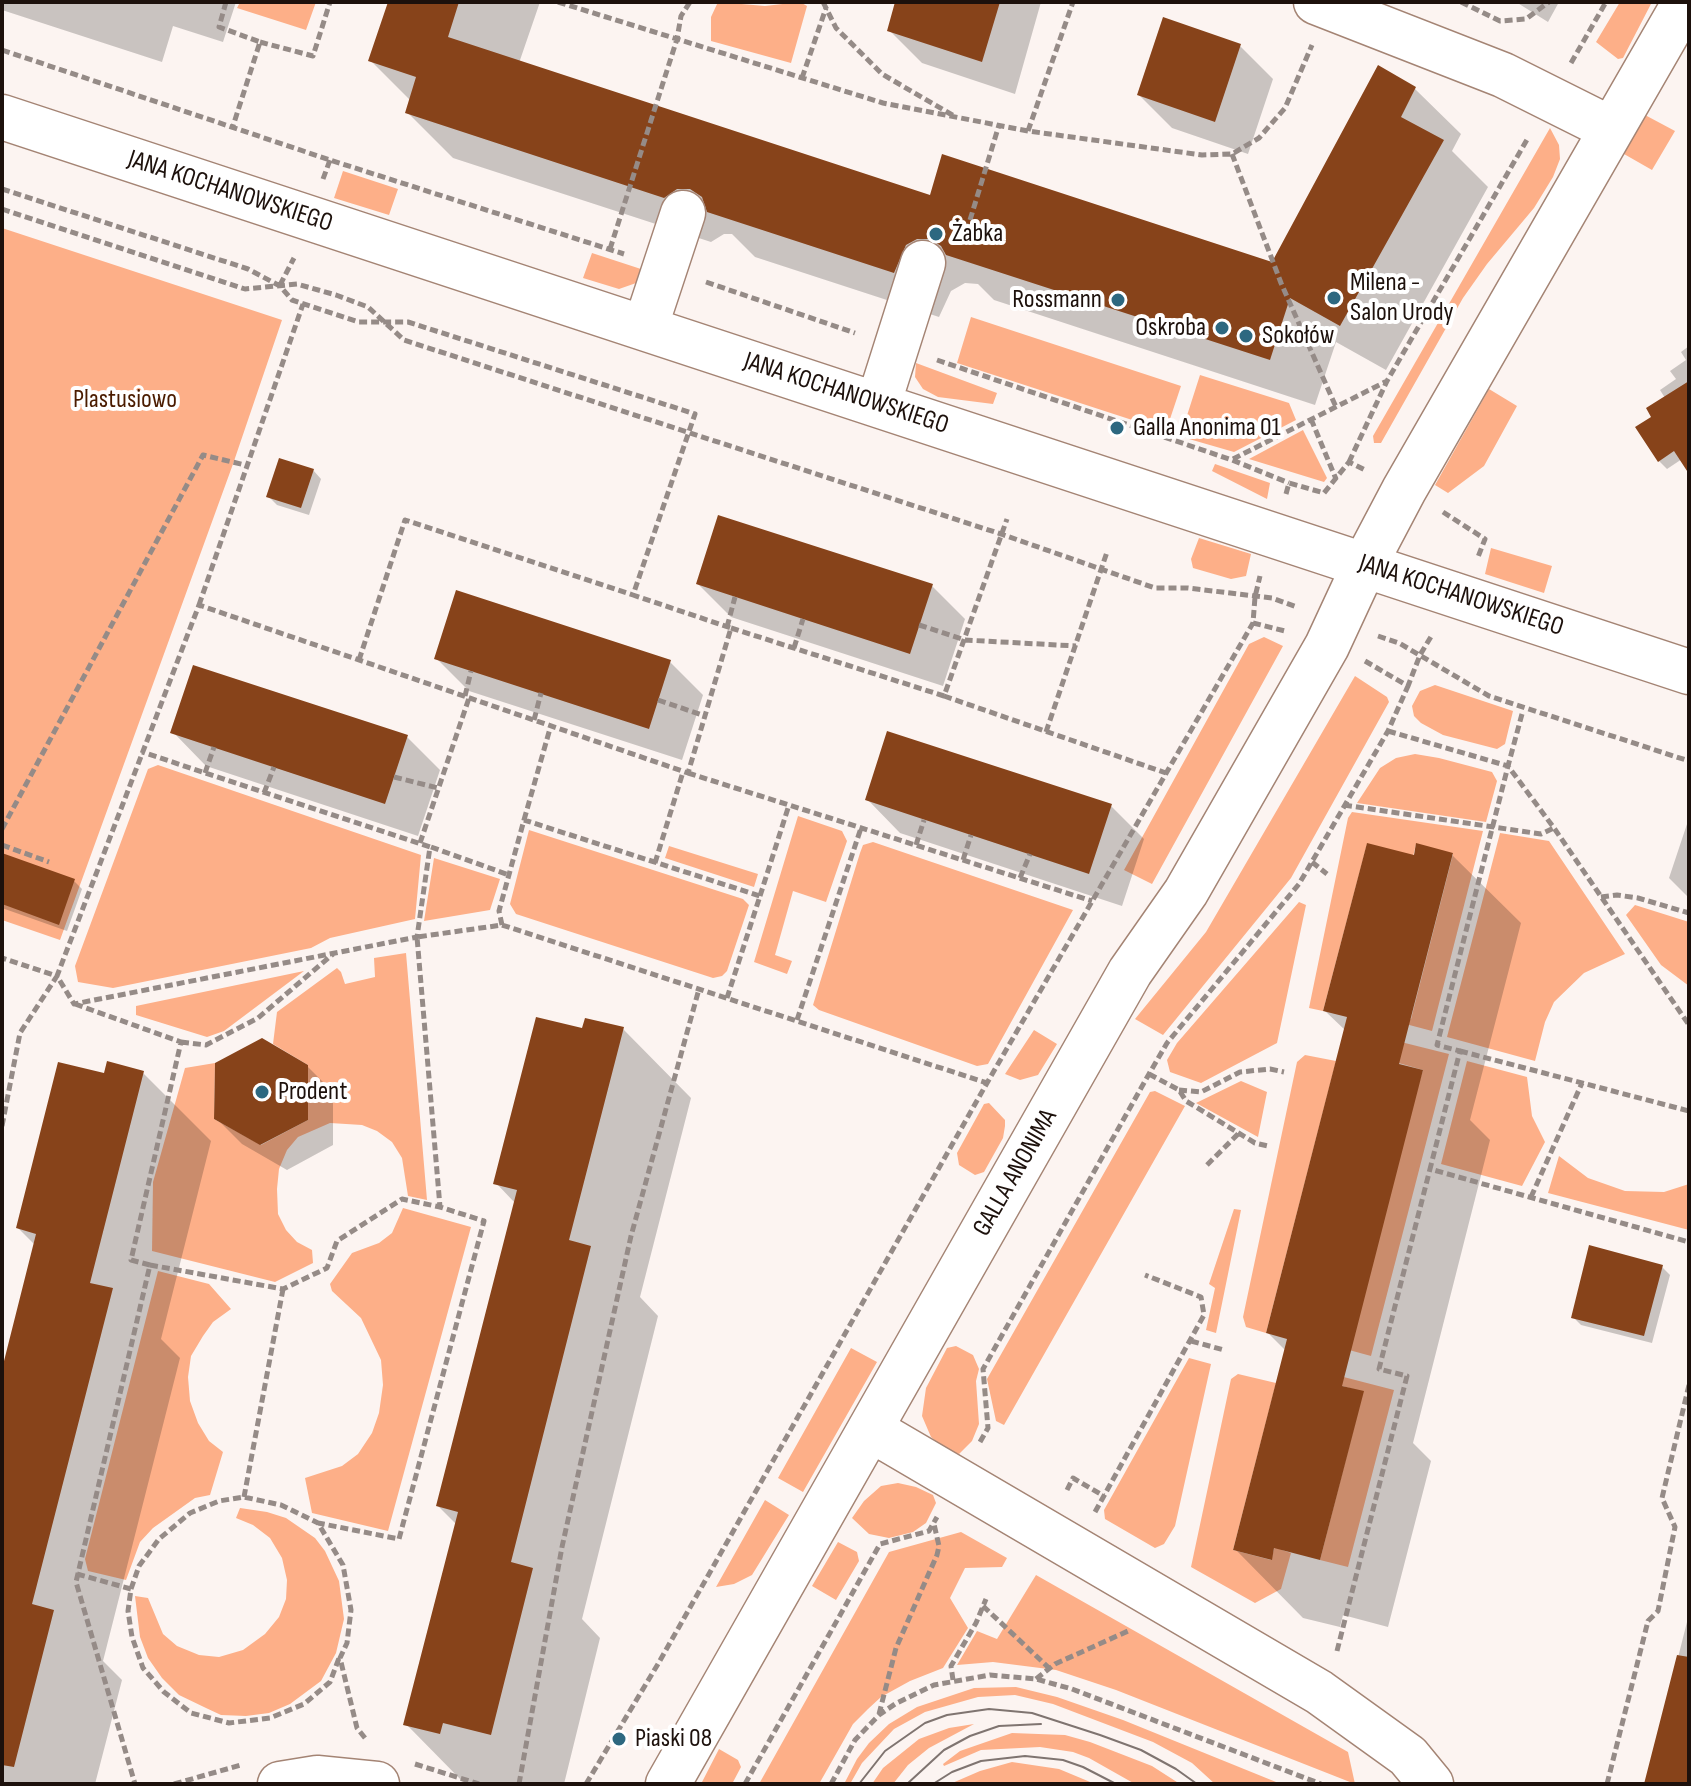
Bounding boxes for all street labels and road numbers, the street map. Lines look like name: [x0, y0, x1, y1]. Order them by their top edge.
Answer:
street label: JANA KOCHANOWSKIEGO: [124, 144, 336, 240]
street label: JANA KOCHANOWSKIEGO: [740, 346, 952, 442]
street label: JANA KOCHANOWSKIEGO: [1355, 548, 1567, 644]
street label: GALLA ANONIMA: [967, 1104, 1065, 1242]

